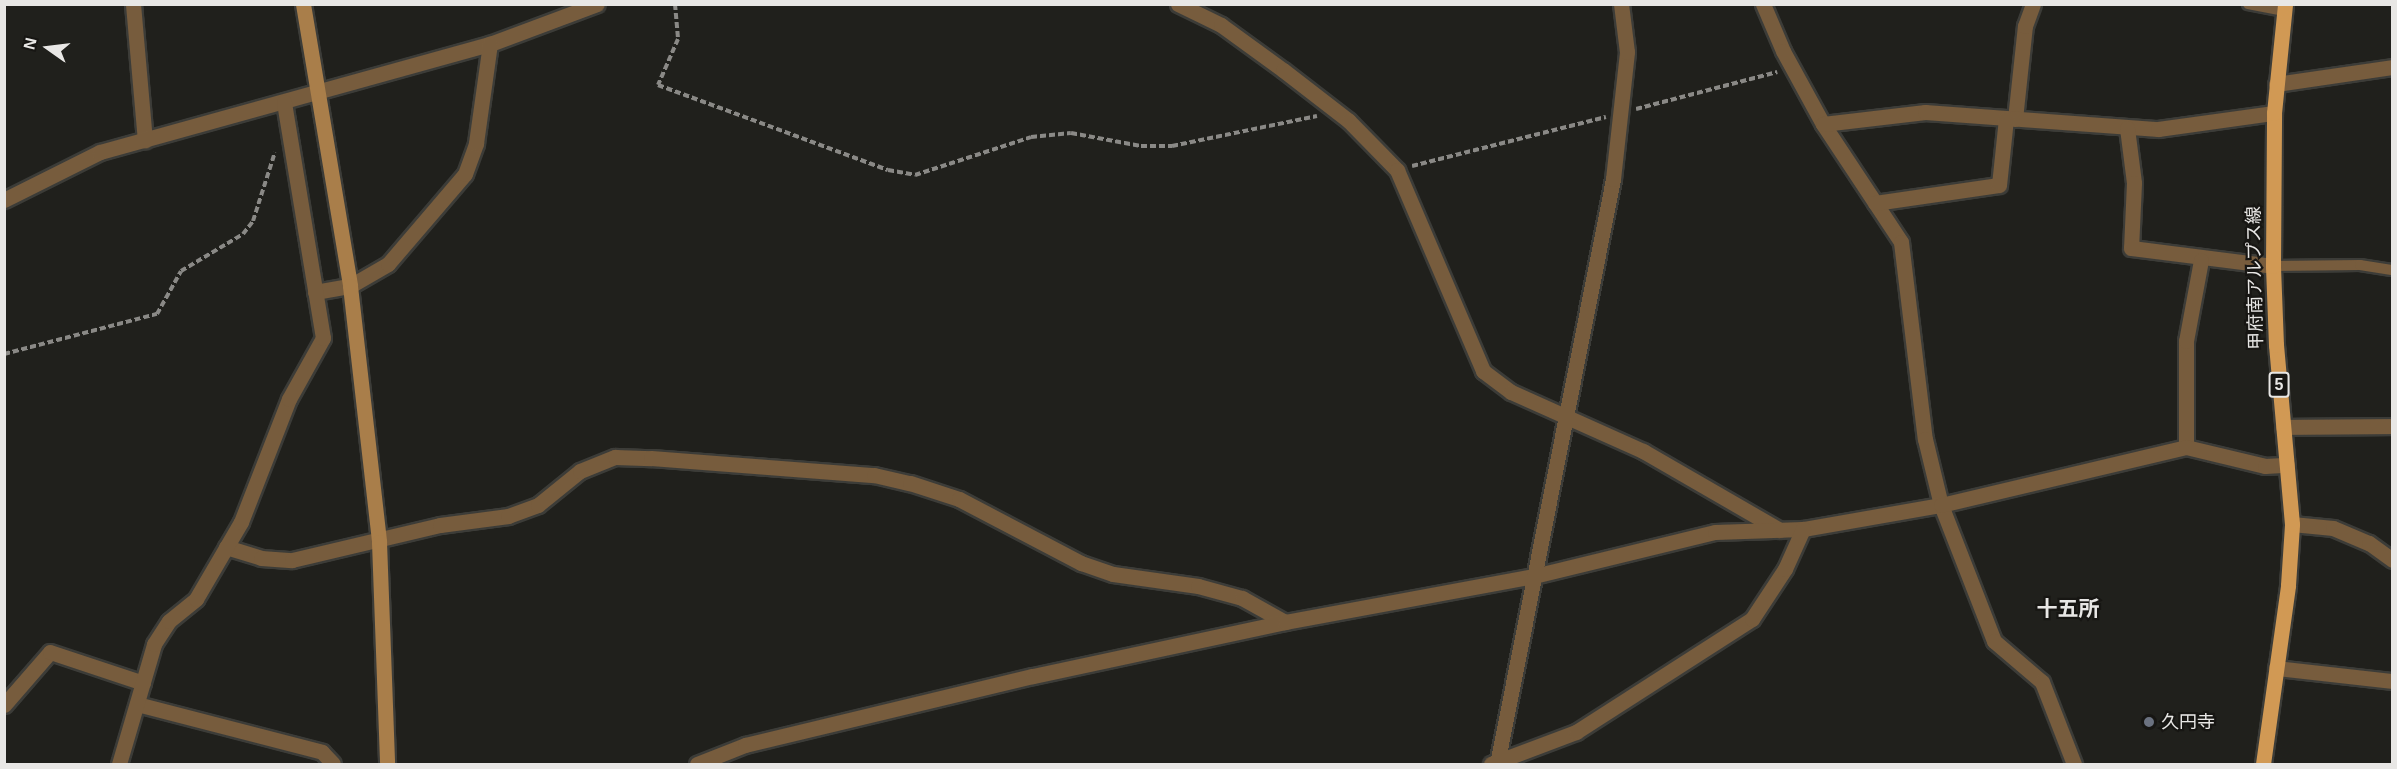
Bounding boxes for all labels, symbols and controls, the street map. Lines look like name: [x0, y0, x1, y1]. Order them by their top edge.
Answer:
north arrow: [18, 18, 78, 78]
text: N: [20, 36, 40, 51]
street label: 甲府南アルプス線: [2243, 206, 2267, 350]
road number: 5: [2268, 372, 2290, 398]
district label: 十五所: [2037, 596, 2099, 622]
place label: 久円寺: [2161, 711, 2215, 733]
marker: 久円寺: [2142, 715, 2156, 729]

